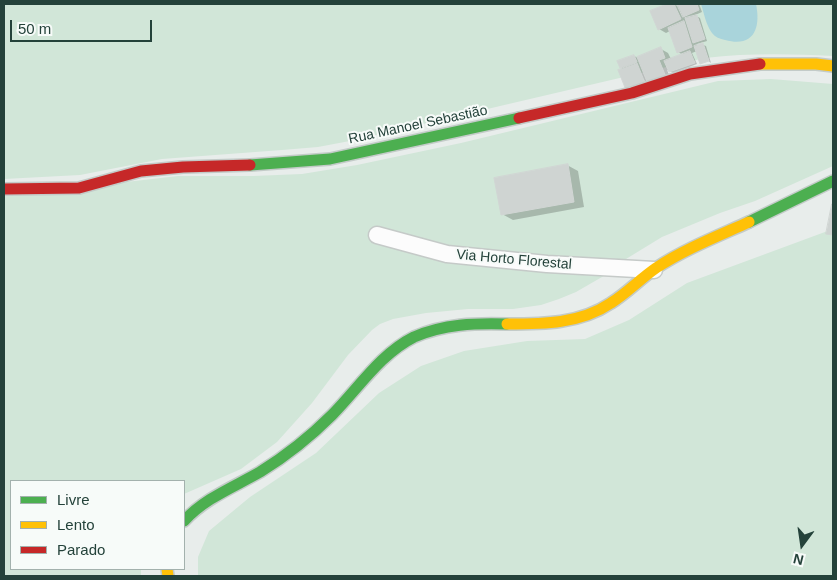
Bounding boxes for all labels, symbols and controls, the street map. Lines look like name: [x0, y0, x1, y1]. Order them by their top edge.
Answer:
scale bar: [12, 10, 155, 42]
text: 50 m: [18, 20, 51, 37]
street label: Rua Manoel Sebastião: [347, 102, 489, 148]
street label: Via Horto Florestal: [456, 247, 572, 273]
legend: [10, 480, 185, 570]
text: Livre: [57, 491, 90, 508]
text: Lento: [57, 516, 95, 533]
north arrow: [777, 520, 827, 570]
text: Parado: [57, 541, 105, 558]
text: N: [792, 551, 805, 569]

